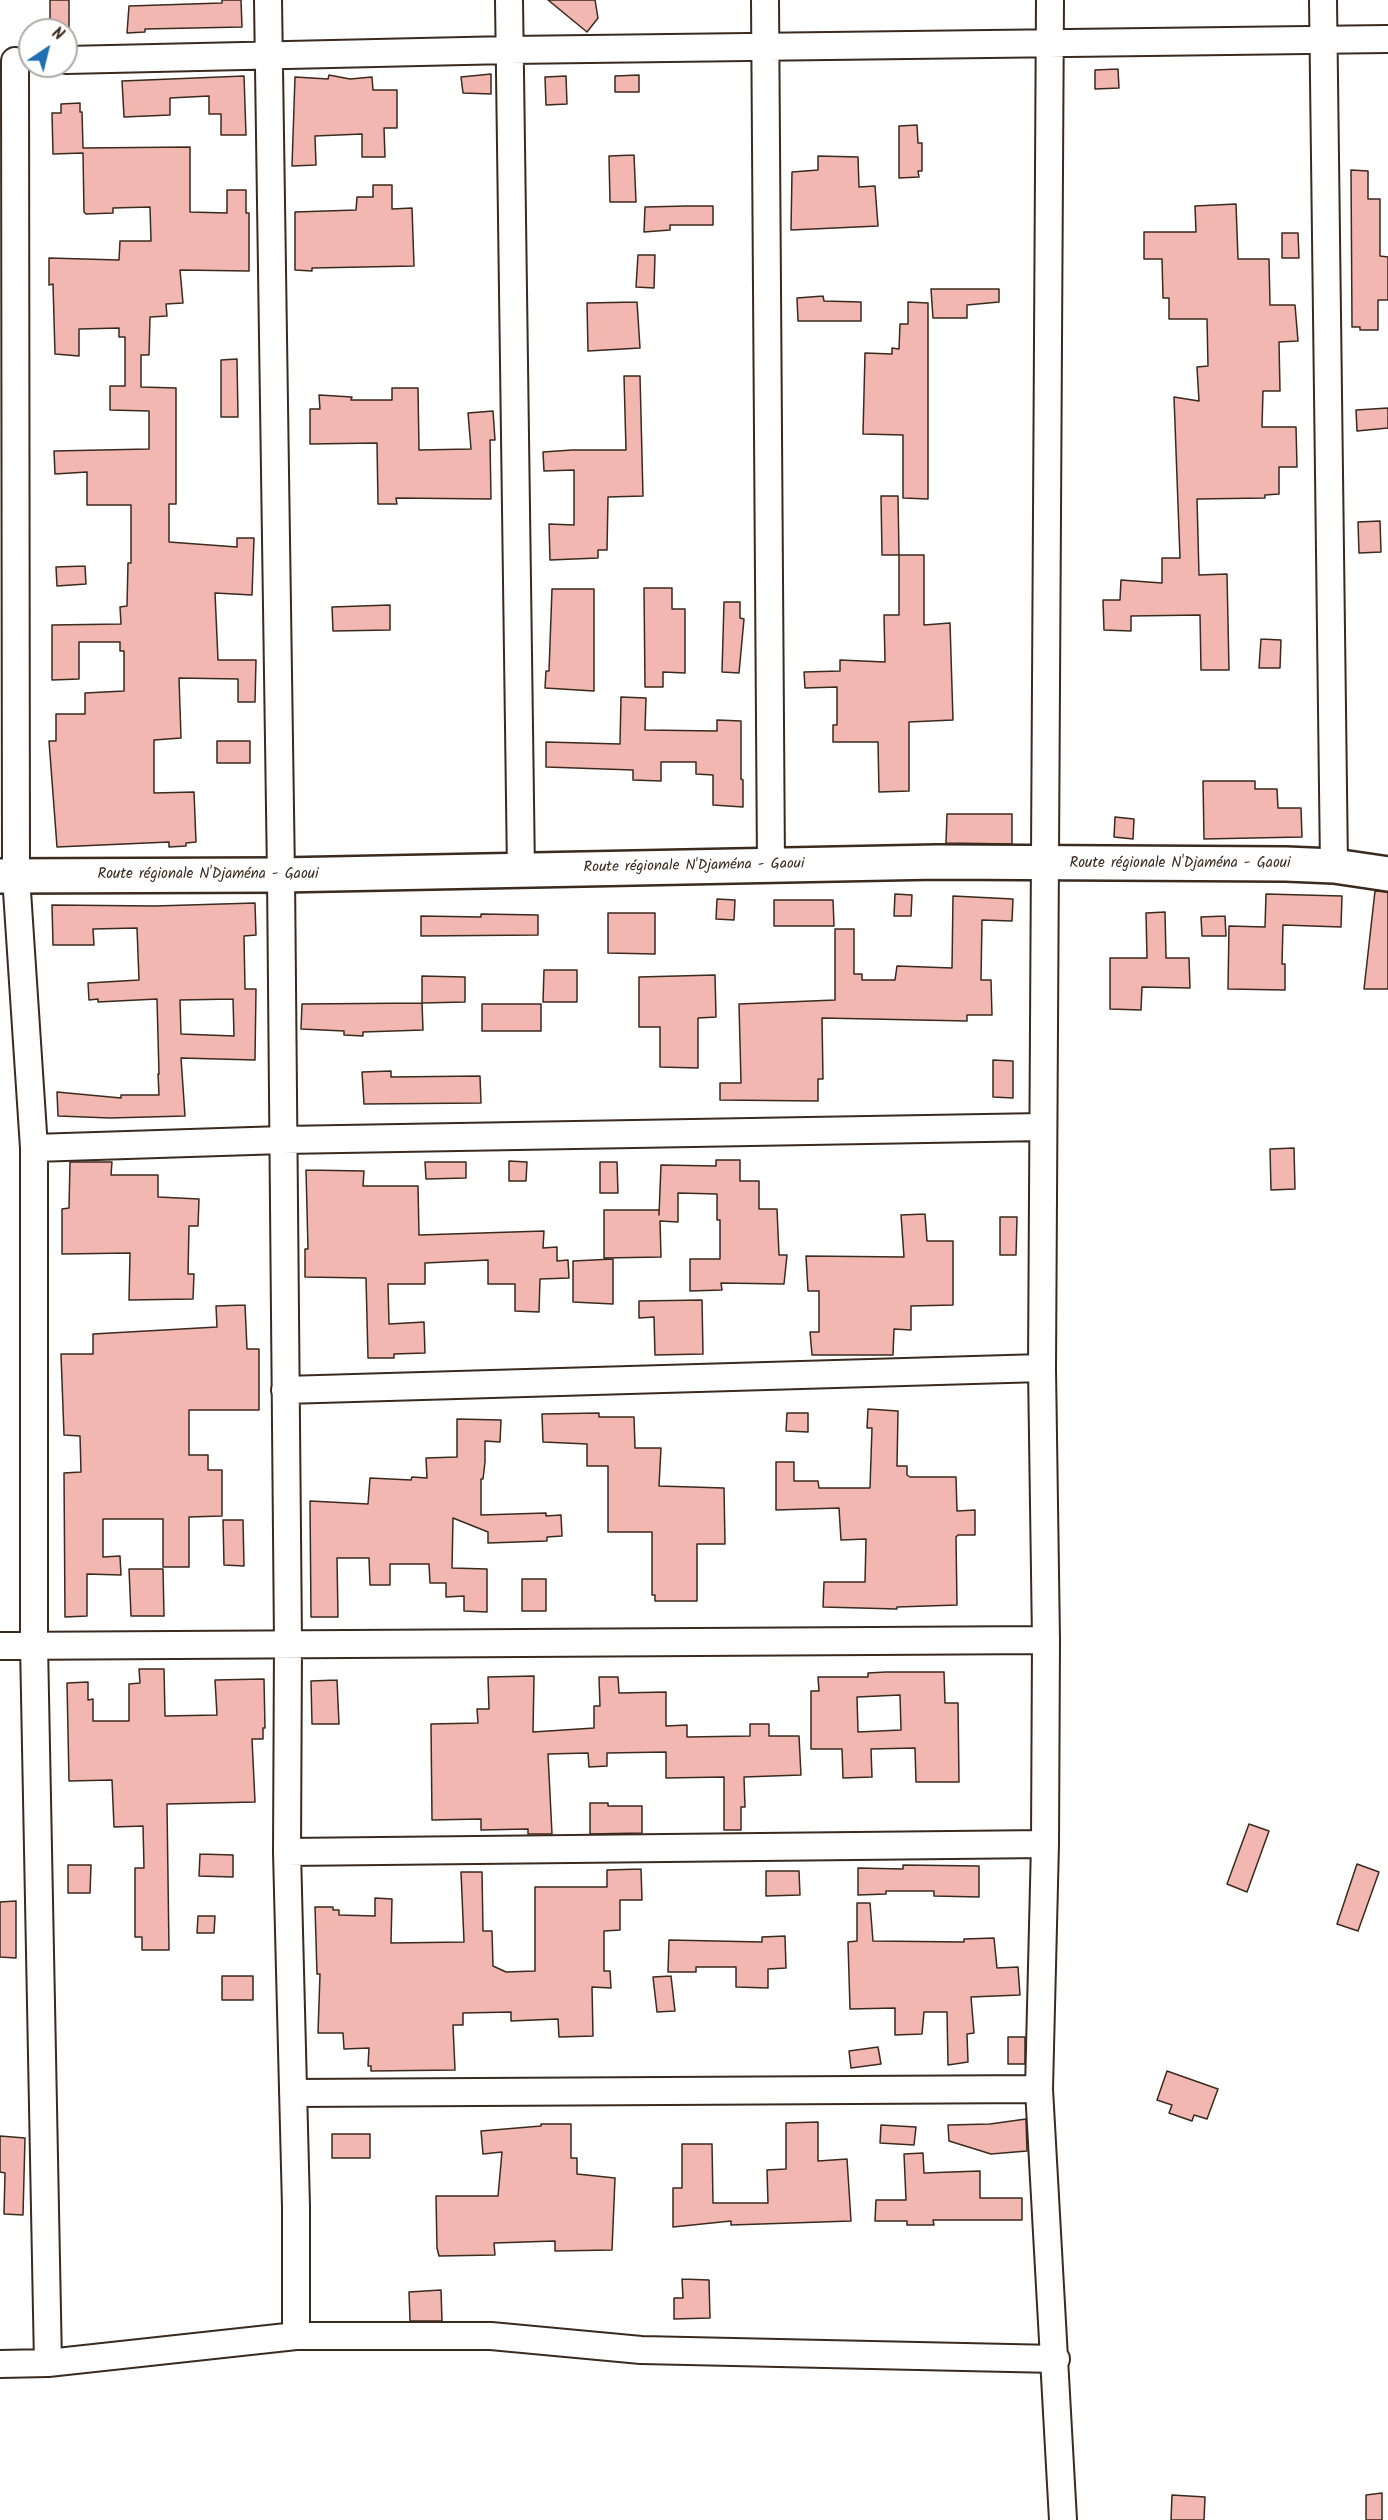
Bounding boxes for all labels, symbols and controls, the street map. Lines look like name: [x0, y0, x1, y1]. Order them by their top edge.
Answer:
north arrow: [18, 18, 78, 78]
text: N: [46, 21, 69, 48]
street label: Route régionale N'Djaména - Gaoui: [1070, 855, 1290, 873]
street label: Route régionale N'Djaména - Gaoui: [583, 856, 805, 878]
street label: Route régionale N'Djaména - Gaoui: [98, 866, 318, 884]

